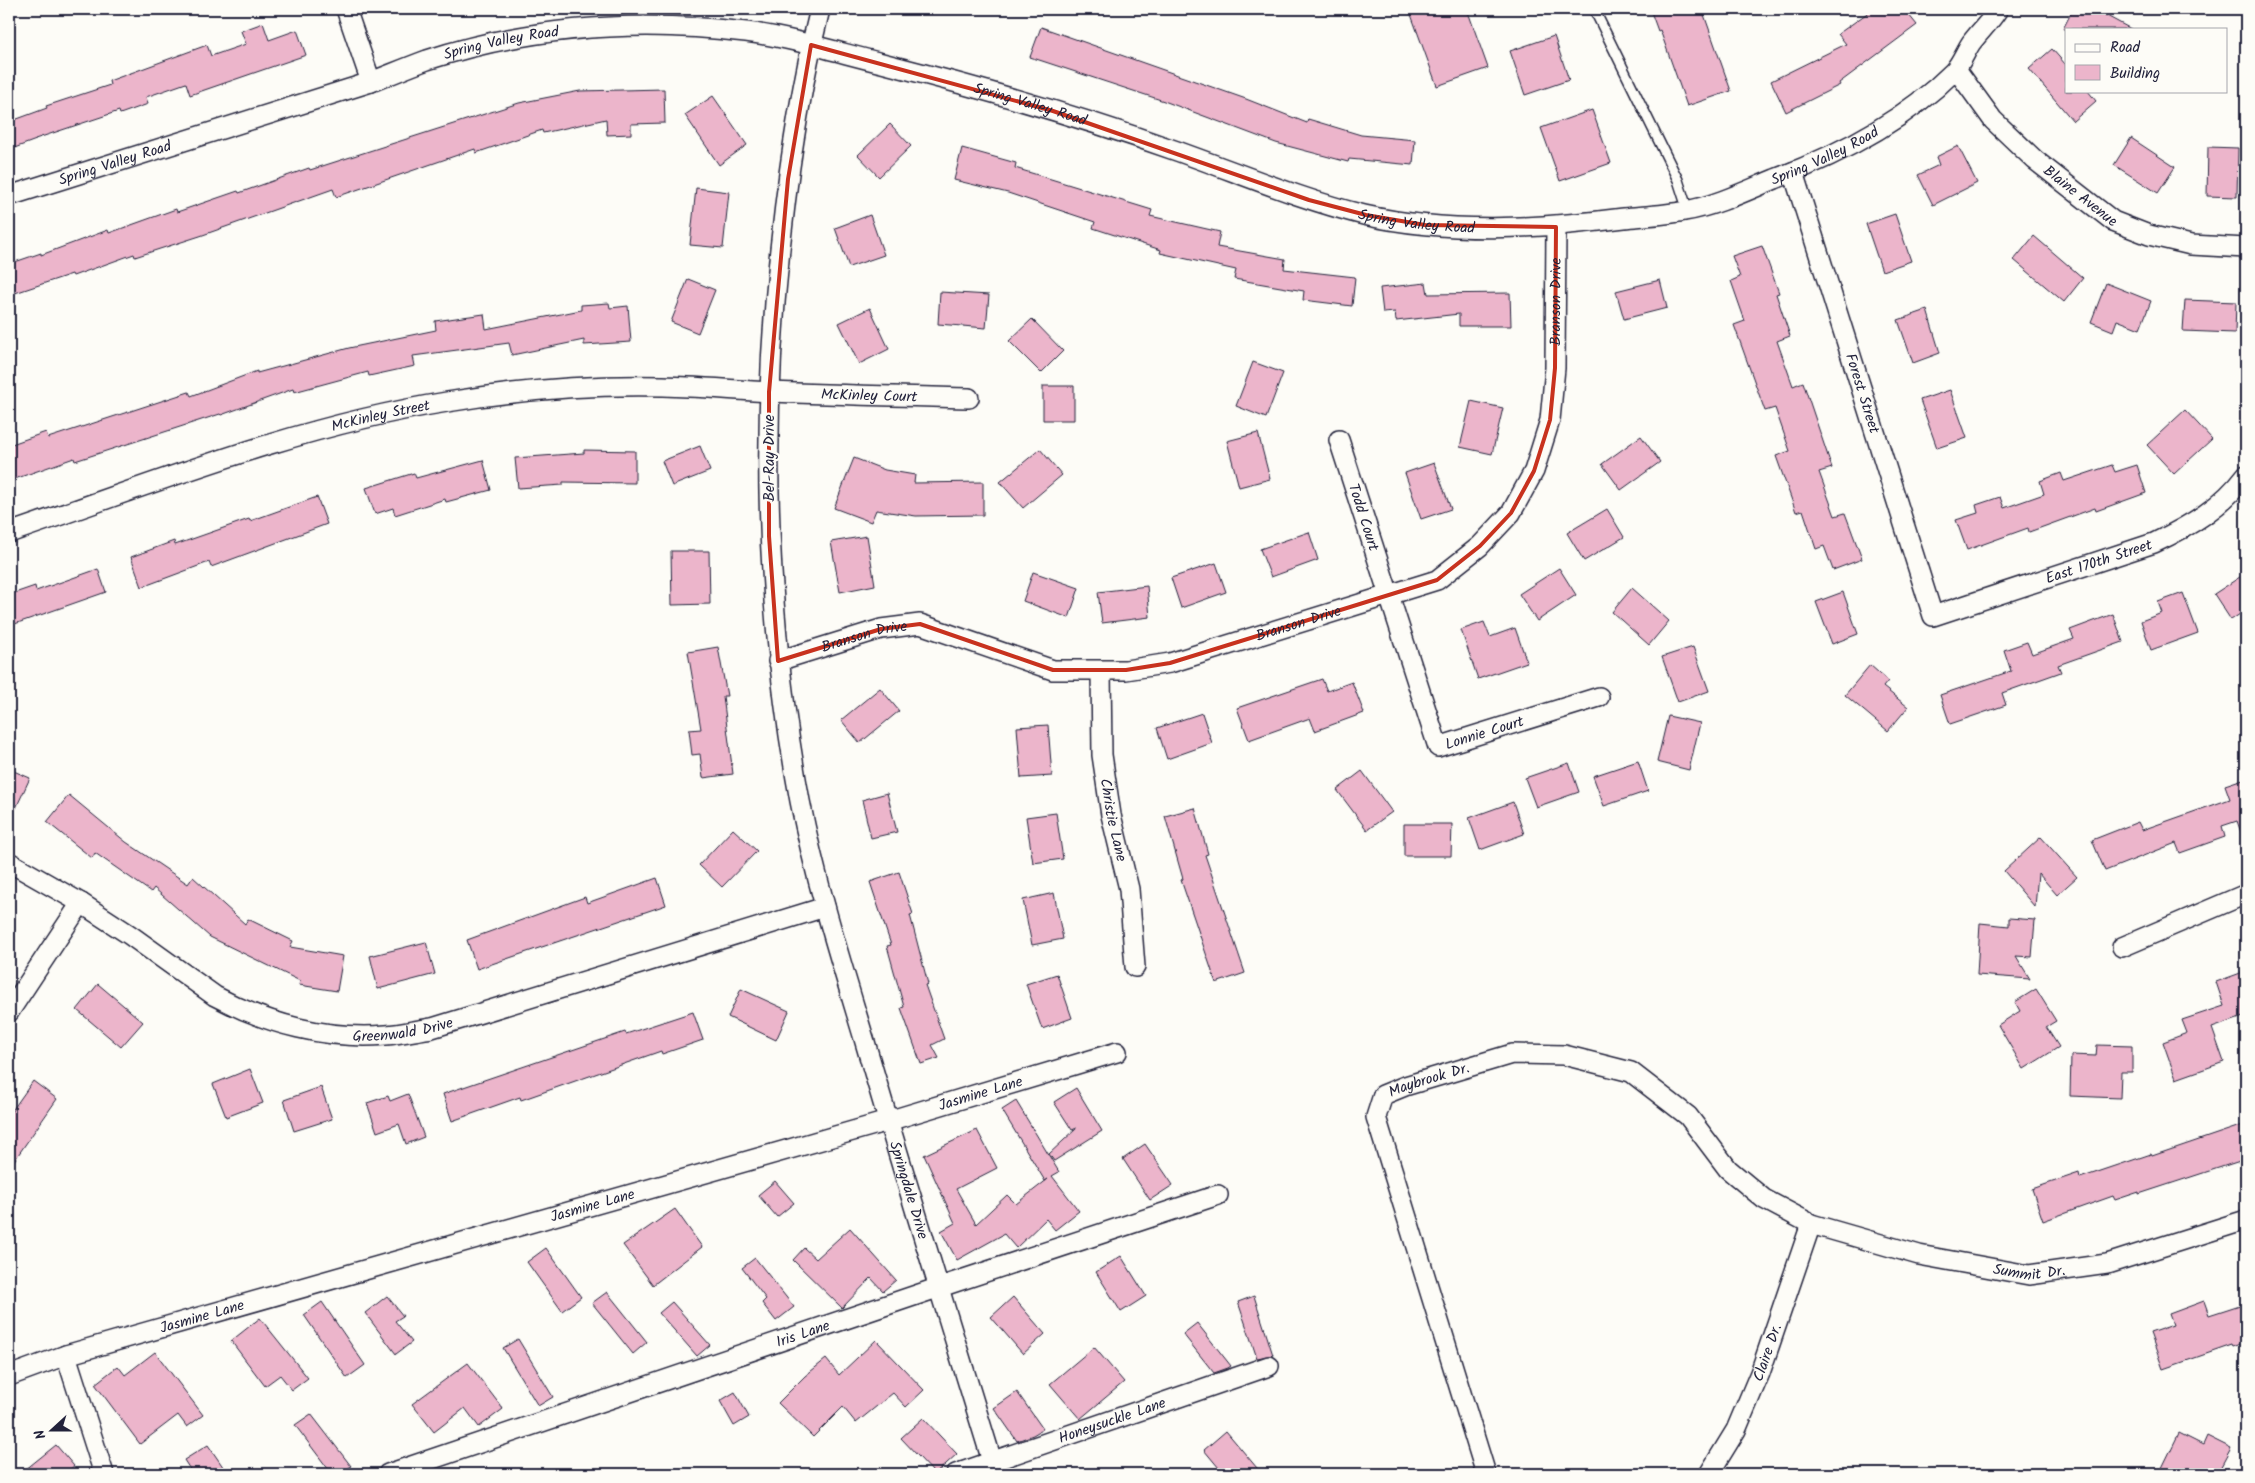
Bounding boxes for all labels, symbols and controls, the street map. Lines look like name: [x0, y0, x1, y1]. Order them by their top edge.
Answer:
street label: Spring Valley Road: [441, 20, 561, 67]
legend: [2065, 28, 2228, 92]
text: Road: [2110, 36, 2141, 60]
text: Building: [2110, 62, 2160, 86]
street label: Spring Valley Road: [971, 77, 1090, 133]
street label: Spring Valley Road: [1768, 120, 1884, 193]
street label: Spring Valley Road: [56, 134, 175, 193]
street label: Blaine Avenue: [2038, 160, 2120, 234]
street label: Spring Valley Road: [1356, 203, 1476, 241]
street label: Branson Drive: [1544, 257, 1569, 346]
street label: Forest Street: [1838, 351, 1886, 437]
street label: McKinley Court: [820, 383, 918, 410]
street label: McKinley Street: [329, 394, 432, 439]
street label: Bel-Ray Drive: [758, 414, 782, 502]
street label: Todd Court: [1341, 481, 1385, 554]
street label: East 170th Street: [2042, 533, 2156, 591]
street label: Branson Drive: [1253, 599, 1345, 649]
street label: Branson Drive: [819, 615, 909, 660]
street label: Lonnie Court: [1442, 710, 1527, 757]
street label: Christie Lane: [1093, 777, 1133, 864]
street label: Greenwald Drive: [352, 1011, 456, 1049]
street label: Maybrook Dr.: [1385, 1056, 1472, 1105]
street label: Jasmine Lane: [936, 1070, 1026, 1118]
street label: Springdale Drive: [882, 1138, 934, 1242]
street label: Jasmine Lane: [548, 1183, 638, 1230]
street label: Summit Dr.: [1991, 1258, 2067, 1288]
street label: Jasmine Lane: [157, 1294, 247, 1341]
street label: Iris Lane: [773, 1314, 834, 1355]
street label: Claire Dr.: [1747, 1321, 1789, 1386]
street label: Honeysuckle Lane: [1055, 1391, 1170, 1451]
north arrow: [28, 1406, 78, 1456]
text: N: [29, 1426, 53, 1442]

